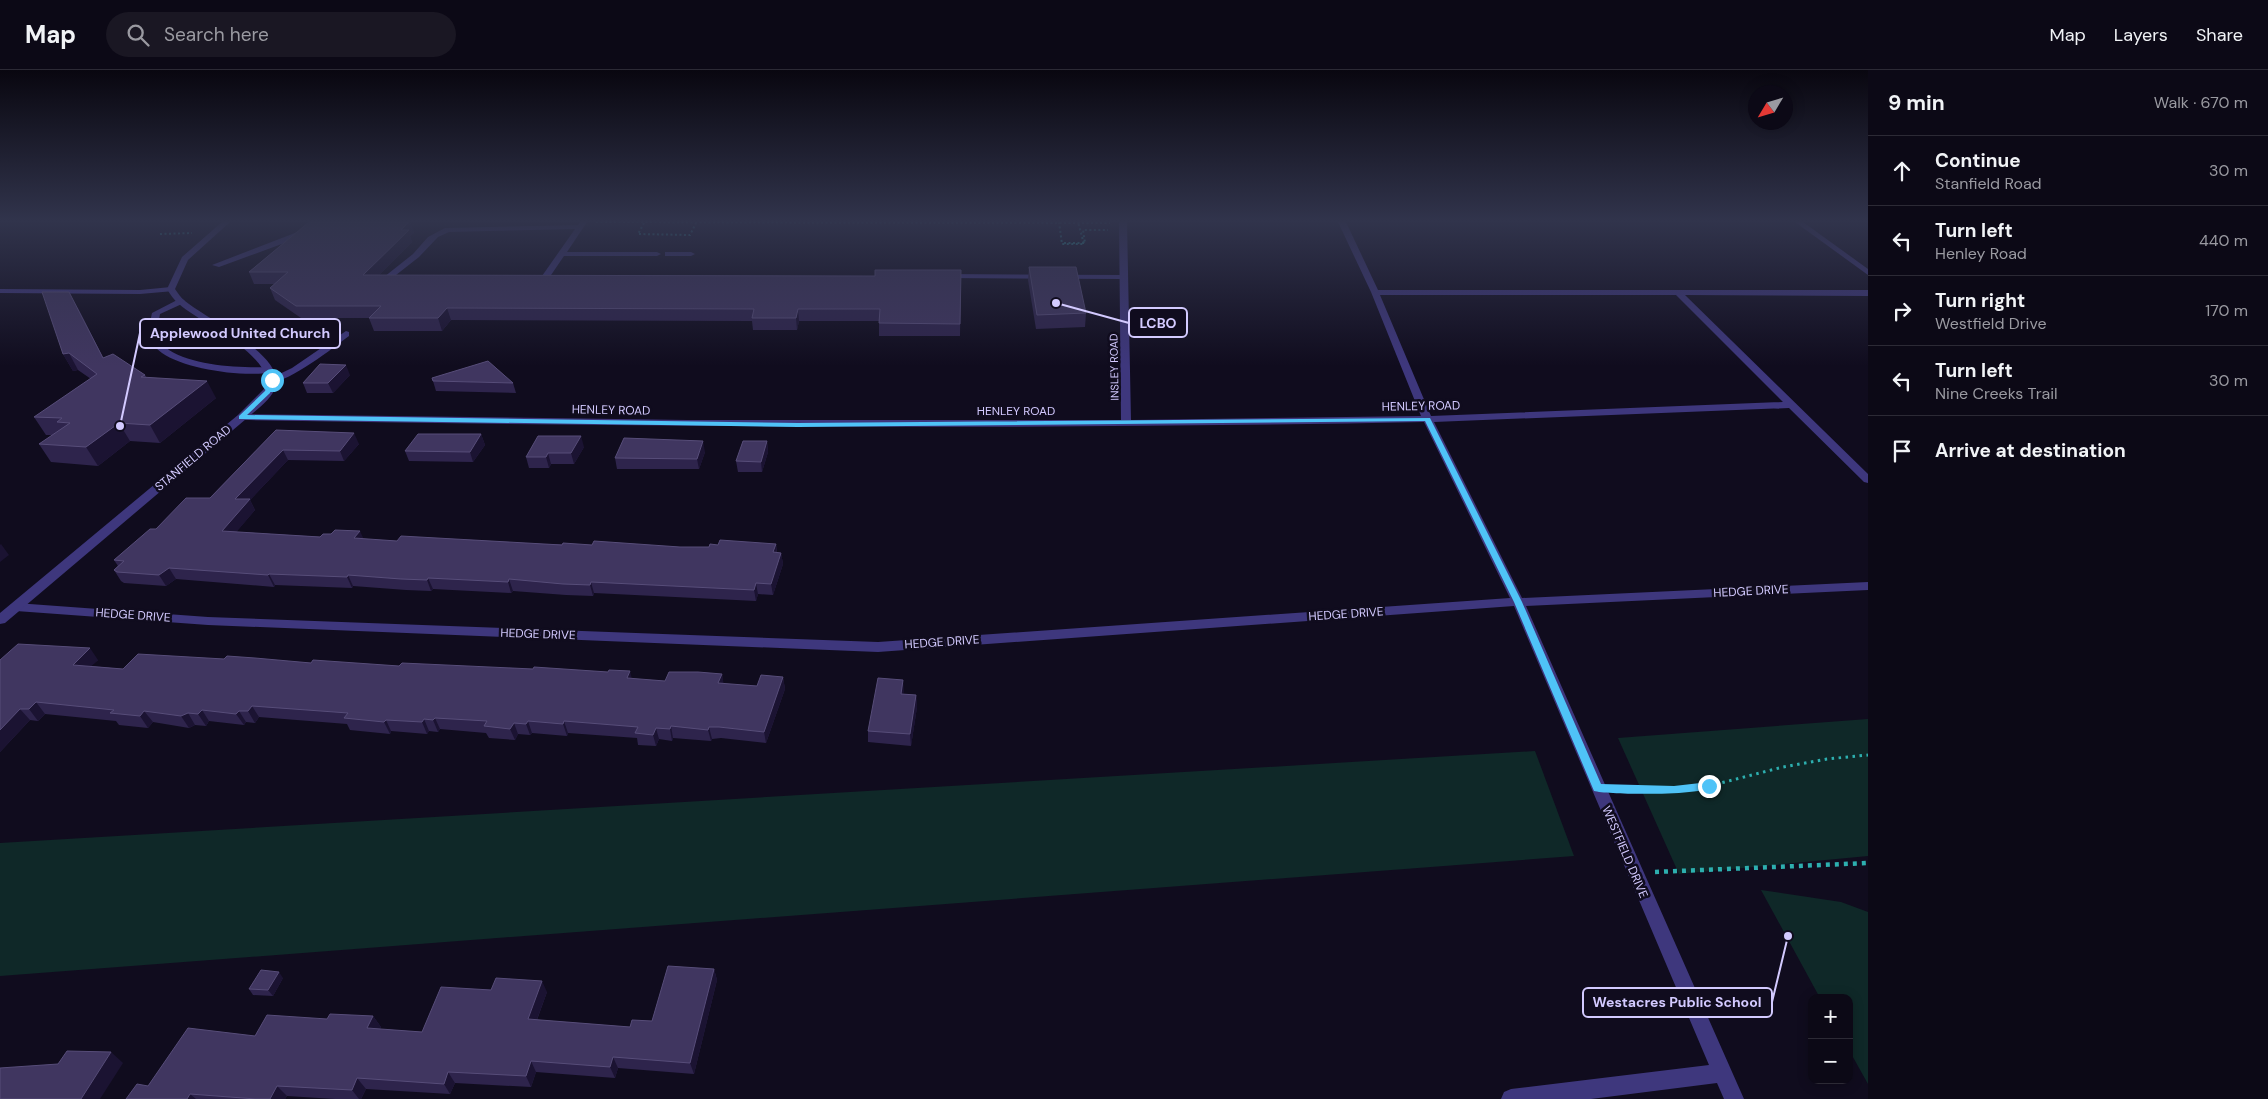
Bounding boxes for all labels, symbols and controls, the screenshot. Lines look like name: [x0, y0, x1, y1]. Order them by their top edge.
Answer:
search box: [106, 12, 456, 57]
text: Map: [25, 19, 76, 50]
icon: search: [124, 21, 152, 49]
text: Search here: [164, 22, 269, 47]
text: Map: [2050, 23, 2086, 47]
text: Layers: [2114, 23, 2168, 47]
text: Share: [2196, 23, 2243, 47]
north arrow: [1748, 85, 1793, 130]
text: 9 min: [1888, 89, 1945, 117]
text: Walk · 670 m: [2154, 92, 2248, 113]
text: Continue: [1935, 148, 2021, 173]
icon: ahead: [1888, 157, 1916, 185]
text: 30 m: [2209, 160, 2248, 181]
text: Stanfield Road: [1935, 173, 2042, 194]
text: Turn left: [1935, 218, 2013, 243]
icon: left: [1888, 227, 1916, 255]
text: 440 m: [2199, 230, 2248, 251]
text: Henley Road: [1935, 243, 2027, 264]
text: Turn right: [1935, 288, 2025, 313]
icon: right: [1888, 297, 1916, 325]
text: 170 m: [2205, 300, 2248, 321]
callout: LCBO: [1129, 308, 1187, 337]
text: Westfield Drive: [1935, 313, 2047, 334]
text: LCBO: [1139, 314, 1177, 332]
callout: Applewood United Church: [140, 319, 340, 348]
text: Applewood United Church: [150, 324, 330, 342]
street label: INSLEY ROAD: [1106, 333, 1122, 401]
text: Turn left: [1935, 358, 2013, 383]
icon: left: [1888, 367, 1916, 395]
route start: [261, 369, 284, 392]
text: 30 m: [2209, 370, 2248, 391]
text: Nine Creeks Trail: [1935, 383, 2058, 404]
street label: HENLEY ROAD: [1382, 397, 1460, 415]
street label: HENLEY ROAD: [572, 401, 650, 419]
street label: HENLEY ROAD: [977, 403, 1055, 419]
street label: STANFIELD ROAD: [152, 421, 234, 495]
icon: arrive: [1888, 437, 1916, 465]
text: Arrive at destination: [1935, 438, 2126, 463]
street label: HEDGE DRIVE: [1713, 581, 1789, 601]
street label: HEDGE DRIVE: [1308, 603, 1384, 625]
street label: HEDGE DRIVE: [95, 604, 171, 626]
street label: HEDGE DRIVE: [500, 625, 576, 643]
street label: HEDGE DRIVE: [904, 631, 980, 653]
route end: [1698, 775, 1721, 798]
street label: WESTFIELD DRIVE: [1598, 803, 1652, 901]
callout: Westacres Public School: [1583, 988, 1772, 1017]
text: Westacres Public School: [1593, 993, 1761, 1011]
map controls: [1808, 994, 1853, 1084]
button: +: [1808, 994, 1853, 1039]
button: −: [1808, 1039, 1853, 1084]

